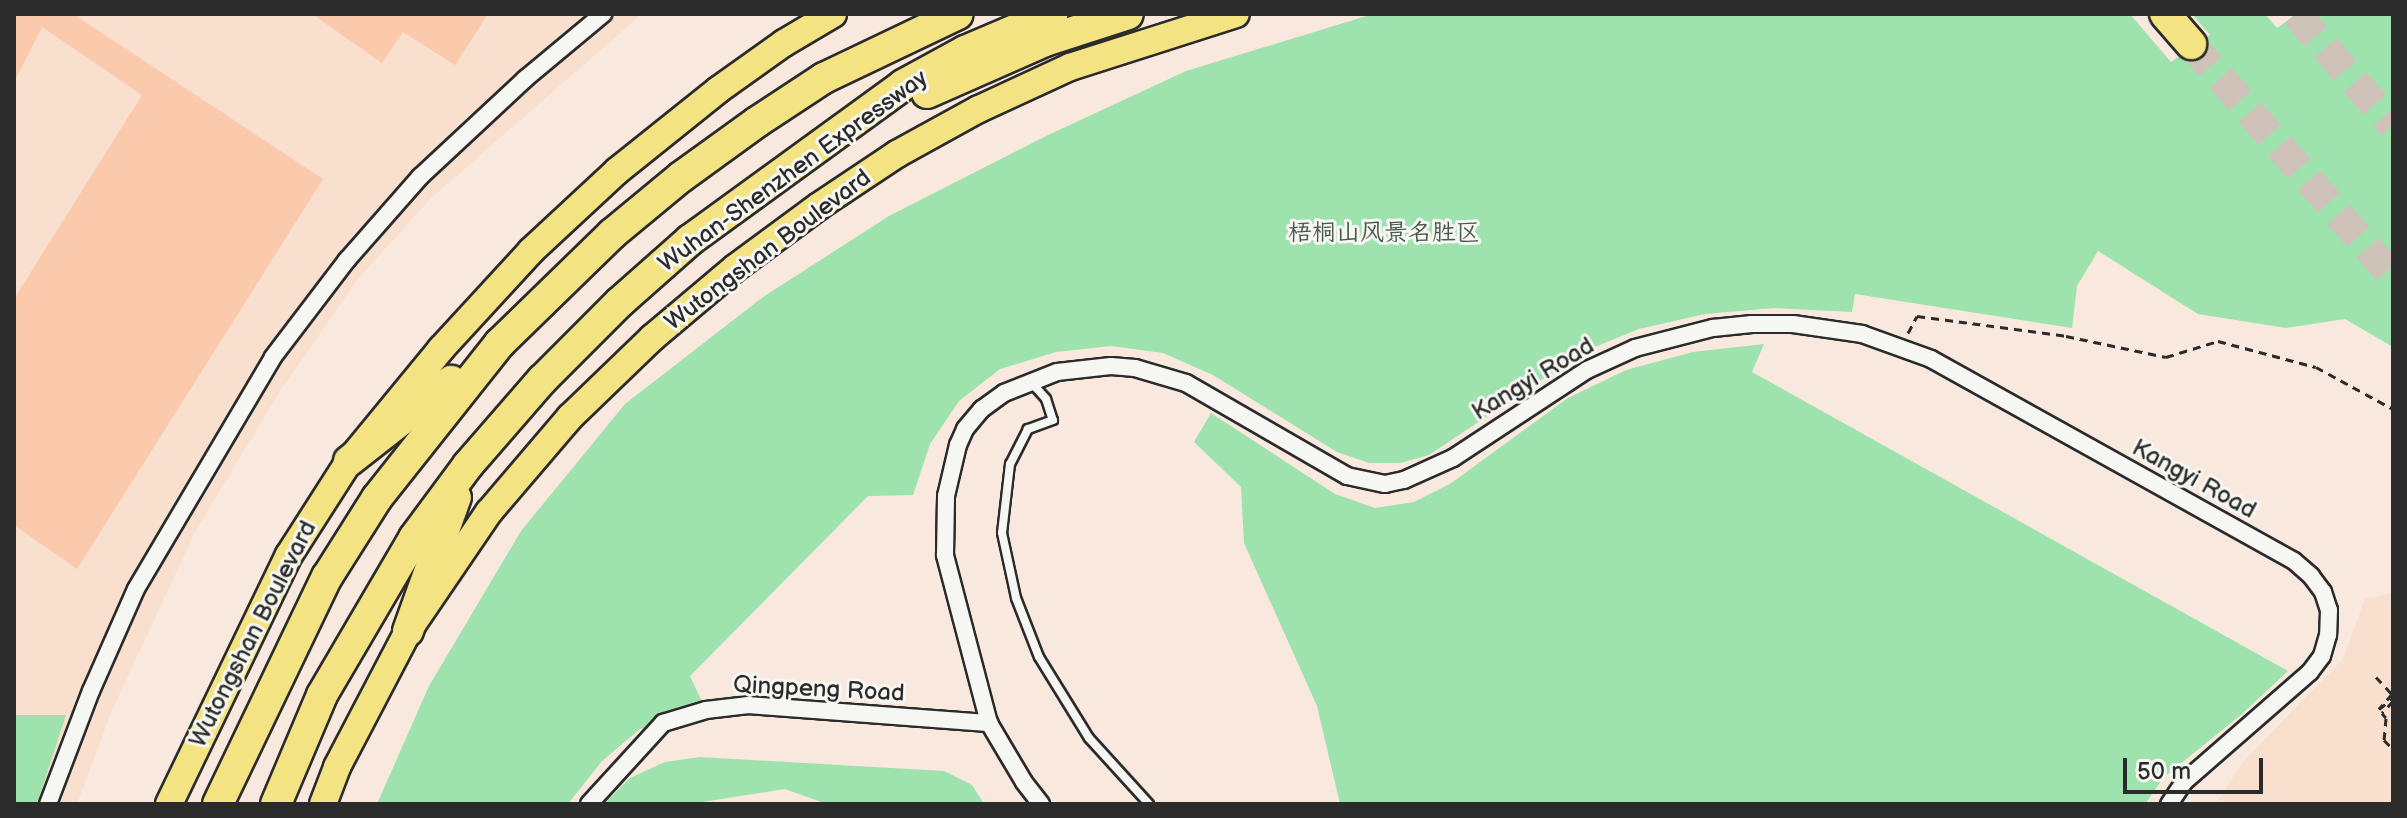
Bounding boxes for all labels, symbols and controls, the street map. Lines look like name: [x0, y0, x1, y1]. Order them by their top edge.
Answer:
street label: Wuhan-Shenzhen Expressway: [653, 64, 933, 278]
street label: Wutongshan Boulevard: [659, 163, 877, 337]
park label: 梧桐山风景名胜区: [1288, 219, 1480, 247]
street label: Kangyi Road: [1467, 331, 1599, 427]
street label: Kangyi Road: [2127, 433, 2261, 525]
street label: Wutongshan Boulevard: [183, 516, 323, 752]
street label: Qingpeng Road: [733, 670, 905, 708]
scale bar: [2127, 742, 2267, 792]
text: 50 m: [2137, 757, 2191, 786]

